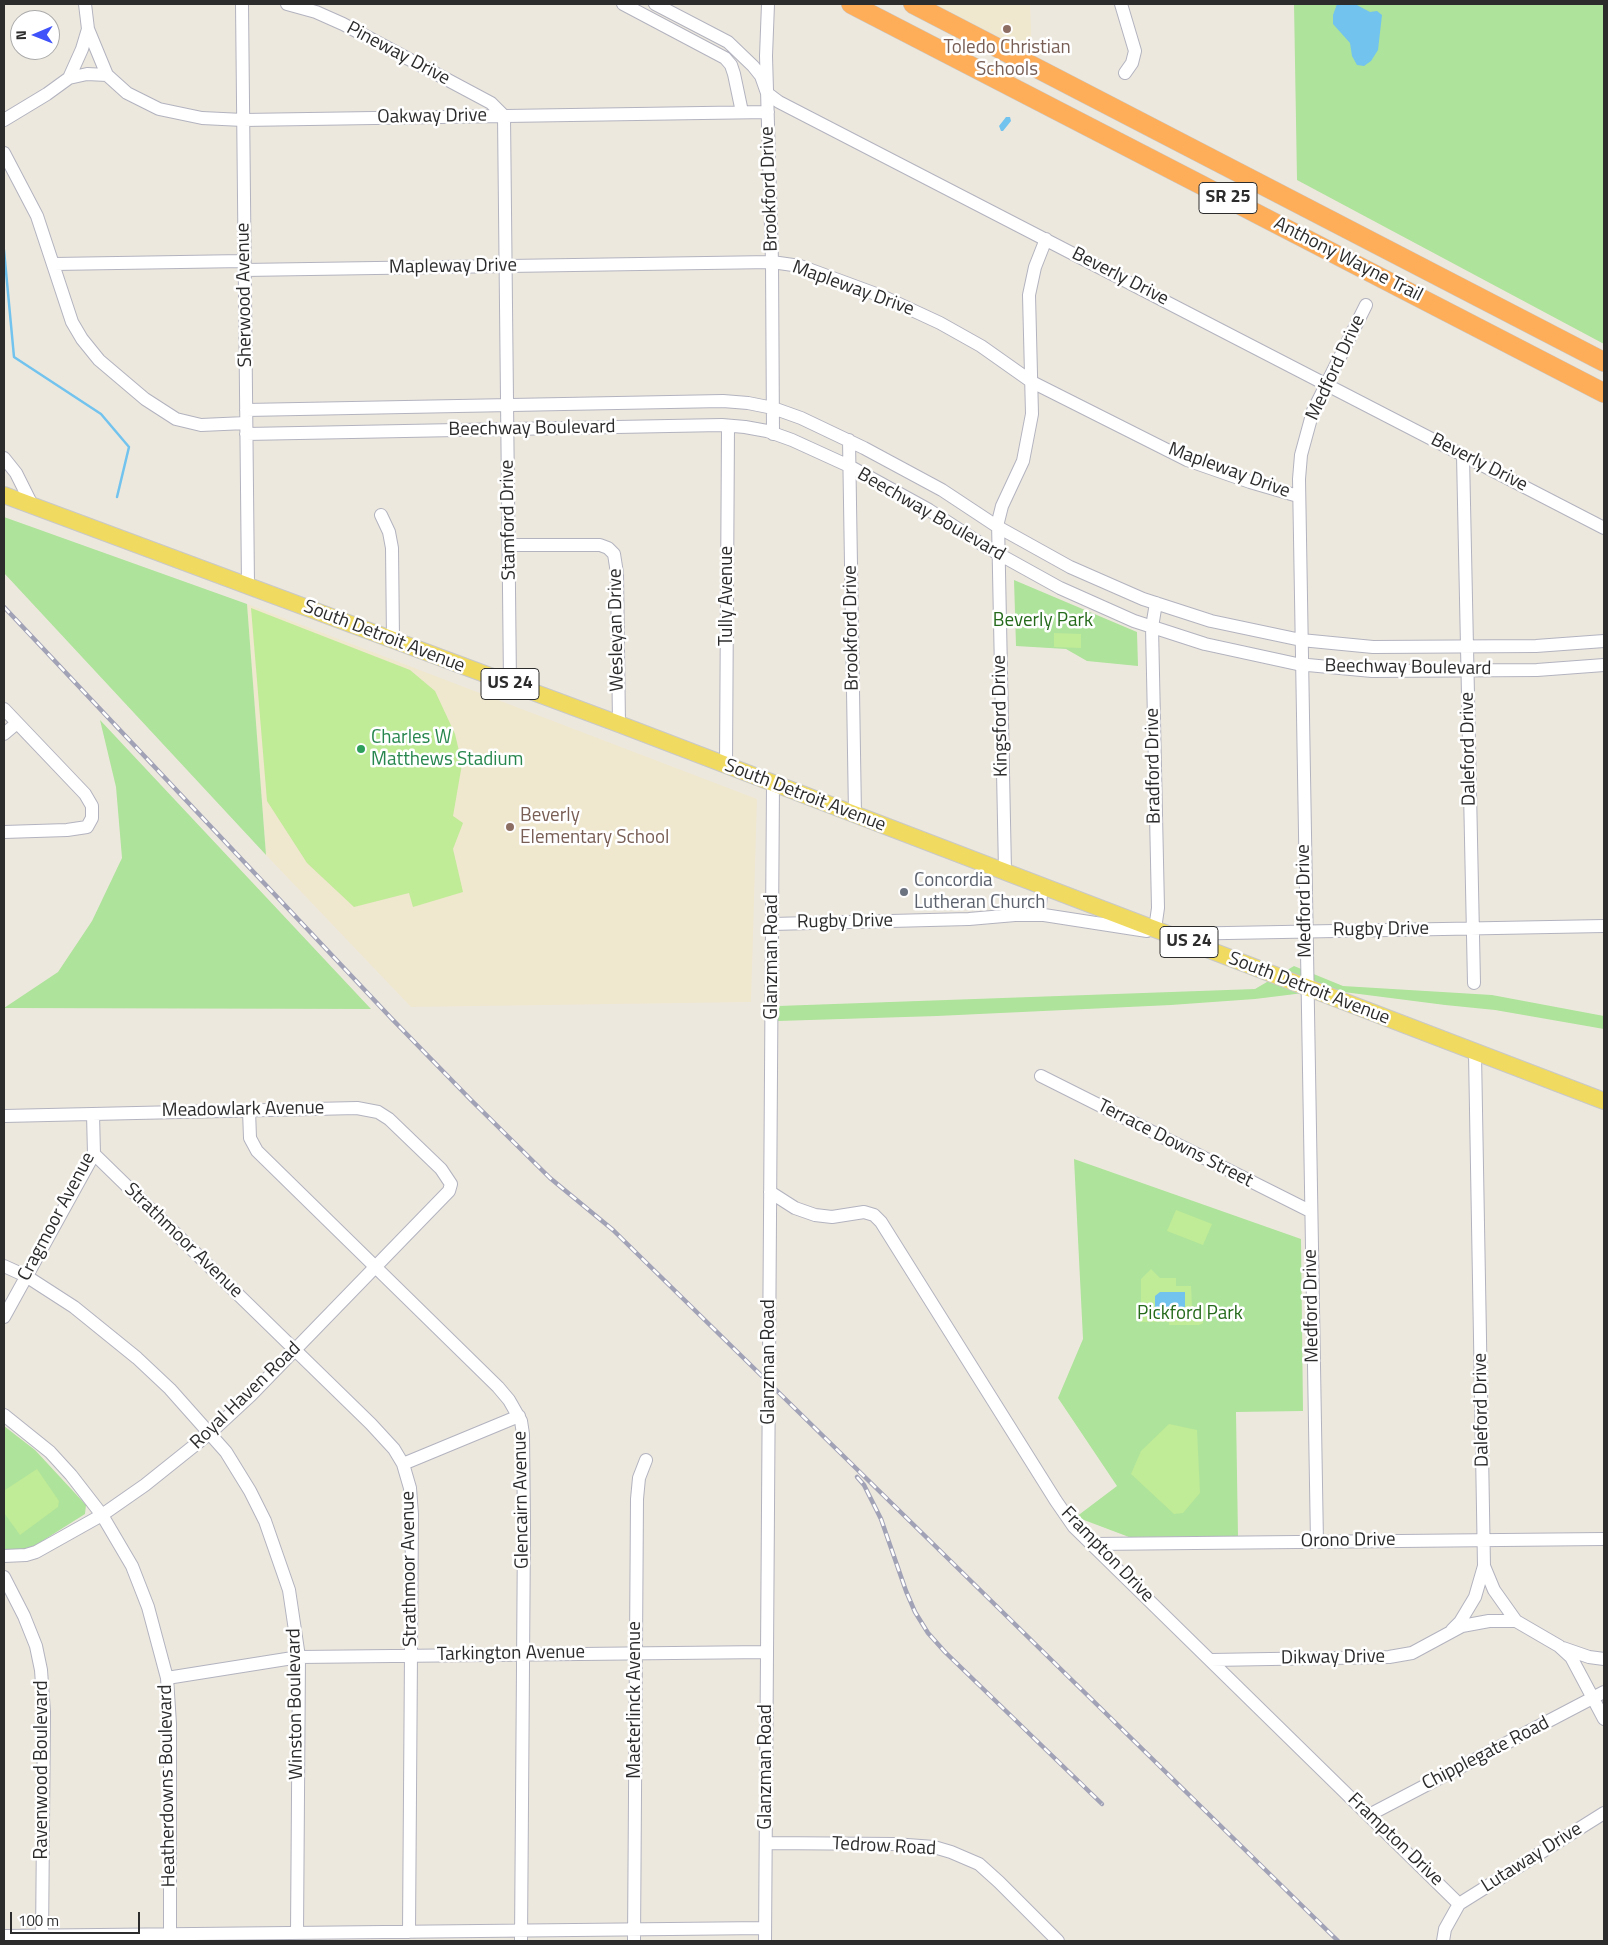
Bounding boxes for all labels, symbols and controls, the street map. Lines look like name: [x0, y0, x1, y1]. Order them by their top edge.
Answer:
north arrow: [10, 10, 60, 60]
street label: Pineway Drive: [342, 17, 454, 91]
marker: Toledo Christian Schools: [1001, 23, 1013, 35]
text: N: [10, 30, 31, 40]
place label: Toledo Christian Schools: [943, 37, 1071, 81]
street label: Oakway Drive: [377, 105, 487, 129]
street label: Brookford Drive: [756, 126, 784, 252]
road number: SR 25: [1199, 182, 1257, 214]
street label: Anthony Wayne Trail: [1270, 213, 1426, 307]
street label: Sherwood Avenue: [232, 222, 258, 368]
street label: Beverly Drive: [1068, 243, 1172, 311]
street label: Mapleway Drive: [389, 254, 517, 280]
street label: Mapleway Drive: [789, 256, 917, 322]
street label: Medford Drive: [1302, 312, 1370, 424]
street label: Beechway Boulevard: [448, 416, 616, 442]
street label: Beverly Drive: [1427, 429, 1531, 497]
street label: Mapleway Drive: [1165, 438, 1293, 504]
street label: Stamford Drive: [497, 460, 521, 580]
street label: Beechway Boulevard: [853, 463, 1009, 567]
street label: Tully Avenue: [716, 546, 738, 646]
street label: Brookford Drive: [840, 565, 864, 691]
street label: Wesleyan Drive: [605, 568, 629, 692]
street label: South Detroit Avenue: [300, 596, 468, 678]
park label: Beverly Park: [993, 610, 1093, 632]
street label: Kingsford Drive: [989, 655, 1013, 777]
street label: Beechway Boulevard: [1324, 655, 1492, 681]
road number: US 24: [481, 669, 539, 700]
street label: Daleford Drive: [1457, 692, 1481, 806]
street label: Bradford Drive: [1142, 708, 1166, 824]
place label: Charles W Matthews Stadium: [371, 727, 523, 771]
marker: Charles W Matthews Stadium: [355, 743, 367, 755]
street label: South Detroit Avenue: [721, 755, 889, 837]
place label: Beverly Elementary School: [520, 805, 669, 849]
marker: Beverly Elementary School: [504, 821, 516, 833]
street label: Medford Drive: [1293, 844, 1317, 958]
place label: Concordia Lutheran Church: [914, 870, 1046, 914]
marker: Concordia Lutheran Church: [898, 886, 910, 898]
street label: Glanzman Road: [761, 894, 783, 1020]
street label: Rugby Drive: [797, 910, 893, 934]
street label: Rugby Drive: [1333, 918, 1429, 942]
road number: US 24: [1160, 926, 1218, 958]
street label: South Detroit Avenue: [1225, 948, 1393, 1030]
street label: Terrace Downs Street: [1093, 1095, 1257, 1193]
street label: Meadowlark Avenue: [161, 1097, 325, 1123]
street label: Cragmoor Avenue: [14, 1149, 100, 1285]
street label: Strathmoor Avenue: [119, 1179, 247, 1303]
street label: Medford Drive: [1300, 1249, 1324, 1363]
street label: Glanzman Road: [758, 1299, 780, 1425]
park label: Pickford Park: [1137, 1303, 1243, 1325]
street label: Royal Haven Road: [186, 1338, 306, 1454]
street label: Daleford Drive: [1470, 1353, 1494, 1467]
street label: Glencairn Avenue: [509, 1431, 535, 1569]
street label: Strathmoor Avenue: [397, 1491, 423, 1647]
street label: Frampton Drive: [1056, 1502, 1158, 1608]
street label: Orono Drive: [1300, 1529, 1396, 1553]
street label: Maeterlinck Avenue: [624, 1621, 646, 1779]
street label: Winston Boulevard: [283, 1628, 309, 1780]
street label: Tarkington Avenue: [437, 1641, 585, 1667]
street label: Dikway Drive: [1281, 1646, 1385, 1670]
street label: Ravenwood Boulevard: [31, 1680, 53, 1860]
street label: Heatherdowns Boulevard: [155, 1684, 181, 1888]
street label: Glanzman Road: [755, 1704, 777, 1830]
street label: Chipplegate Road: [1419, 1712, 1553, 1796]
street label: Frampton Drive: [1342, 1789, 1448, 1891]
street label: Lutaway Drive: [1478, 1818, 1586, 1898]
street label: Tedrow Road: [831, 1833, 937, 1861]
scale bar: [12, 1902, 142, 1934]
text: 100 m: [18, 1909, 59, 1932]

